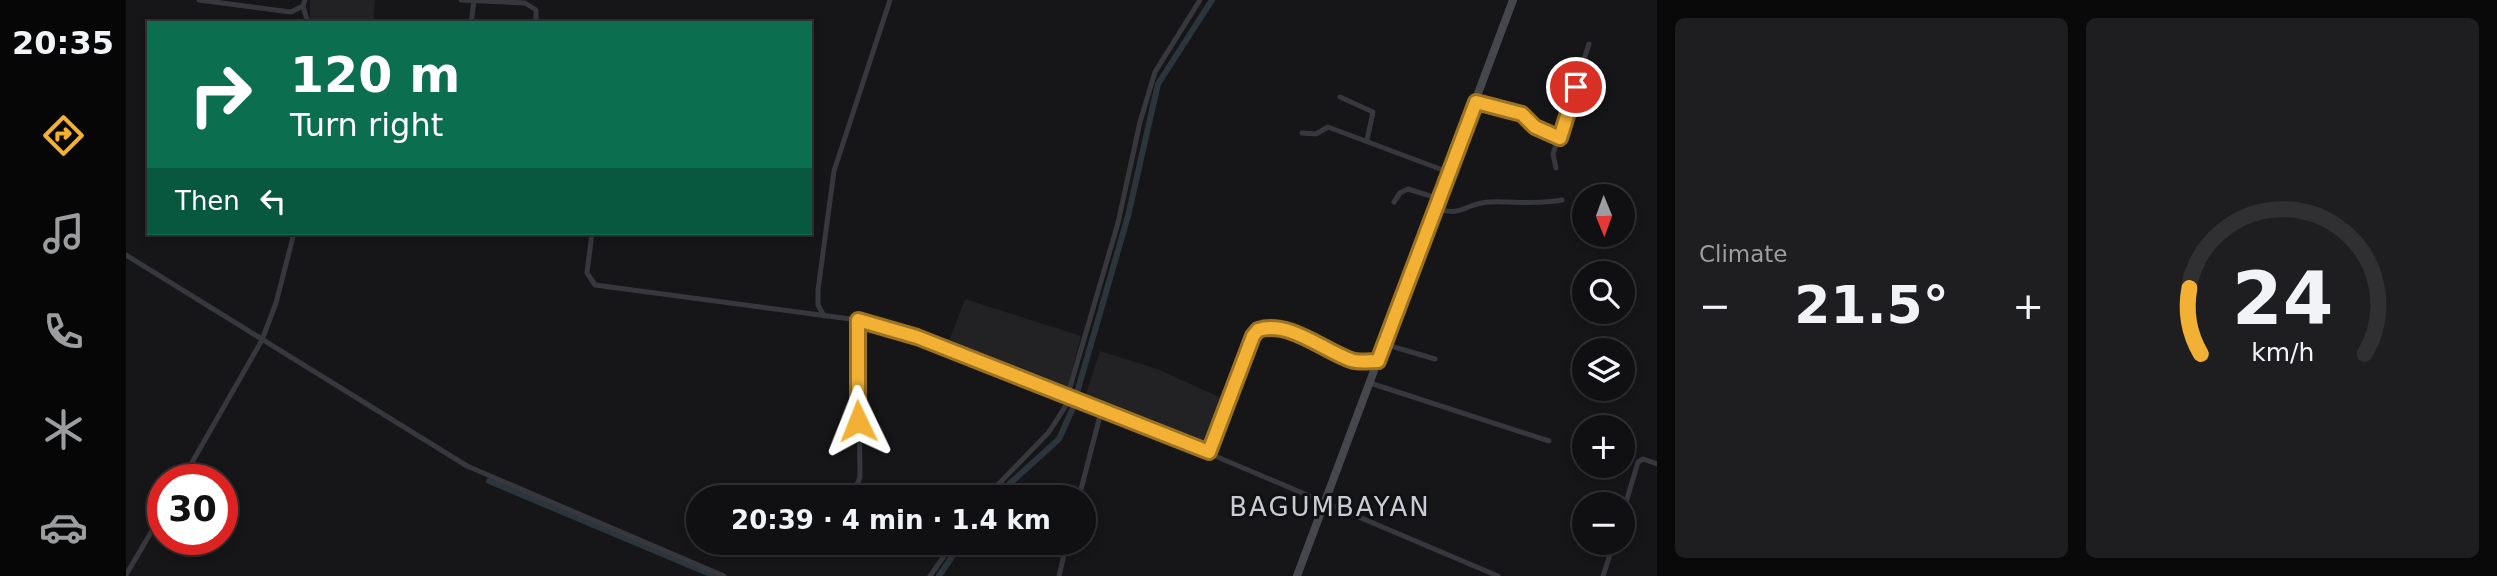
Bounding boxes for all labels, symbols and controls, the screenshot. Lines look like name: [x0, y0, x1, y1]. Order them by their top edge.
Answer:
text: 20:35: [12, 24, 114, 62]
text: 120 m: [290, 47, 460, 104]
icon: right: [175, 49, 266, 140]
pin: [1546, 57, 1606, 117]
icon: arrive: [1557, 68, 1595, 106]
text: Turn right: [290, 106, 443, 144]
icon: directions: [39, 111, 88, 160]
icon: left: [254, 182, 292, 220]
north arrow: [1572, 184, 1634, 247]
map controls: [1572, 184, 1635, 555]
text: Then: [175, 186, 240, 216]
icon: music: [39, 209, 88, 258]
text: Climate: [1699, 241, 1788, 267]
text: 24: [2232, 256, 2333, 341]
button: search: [1572, 261, 1635, 324]
text: 21.5°: [1794, 275, 1949, 335]
text: −: [1699, 284, 1731, 328]
text: +: [2012, 284, 2044, 328]
icon: phone: [39, 307, 88, 356]
button: layers: [1572, 338, 1635, 401]
text: km/h: [2251, 338, 2314, 367]
position arrow: [821, 384, 895, 458]
icon: climate: [39, 405, 88, 454]
button: +: [1572, 415, 1635, 478]
speed limit sign: 30: [147, 464, 238, 555]
district label: BAGUMBAYAN: [1229, 492, 1431, 522]
button: −: [1572, 492, 1635, 555]
icon: car: [39, 503, 88, 552]
text: 20:39 · 4 min · 1.4 km: [731, 505, 1051, 535]

